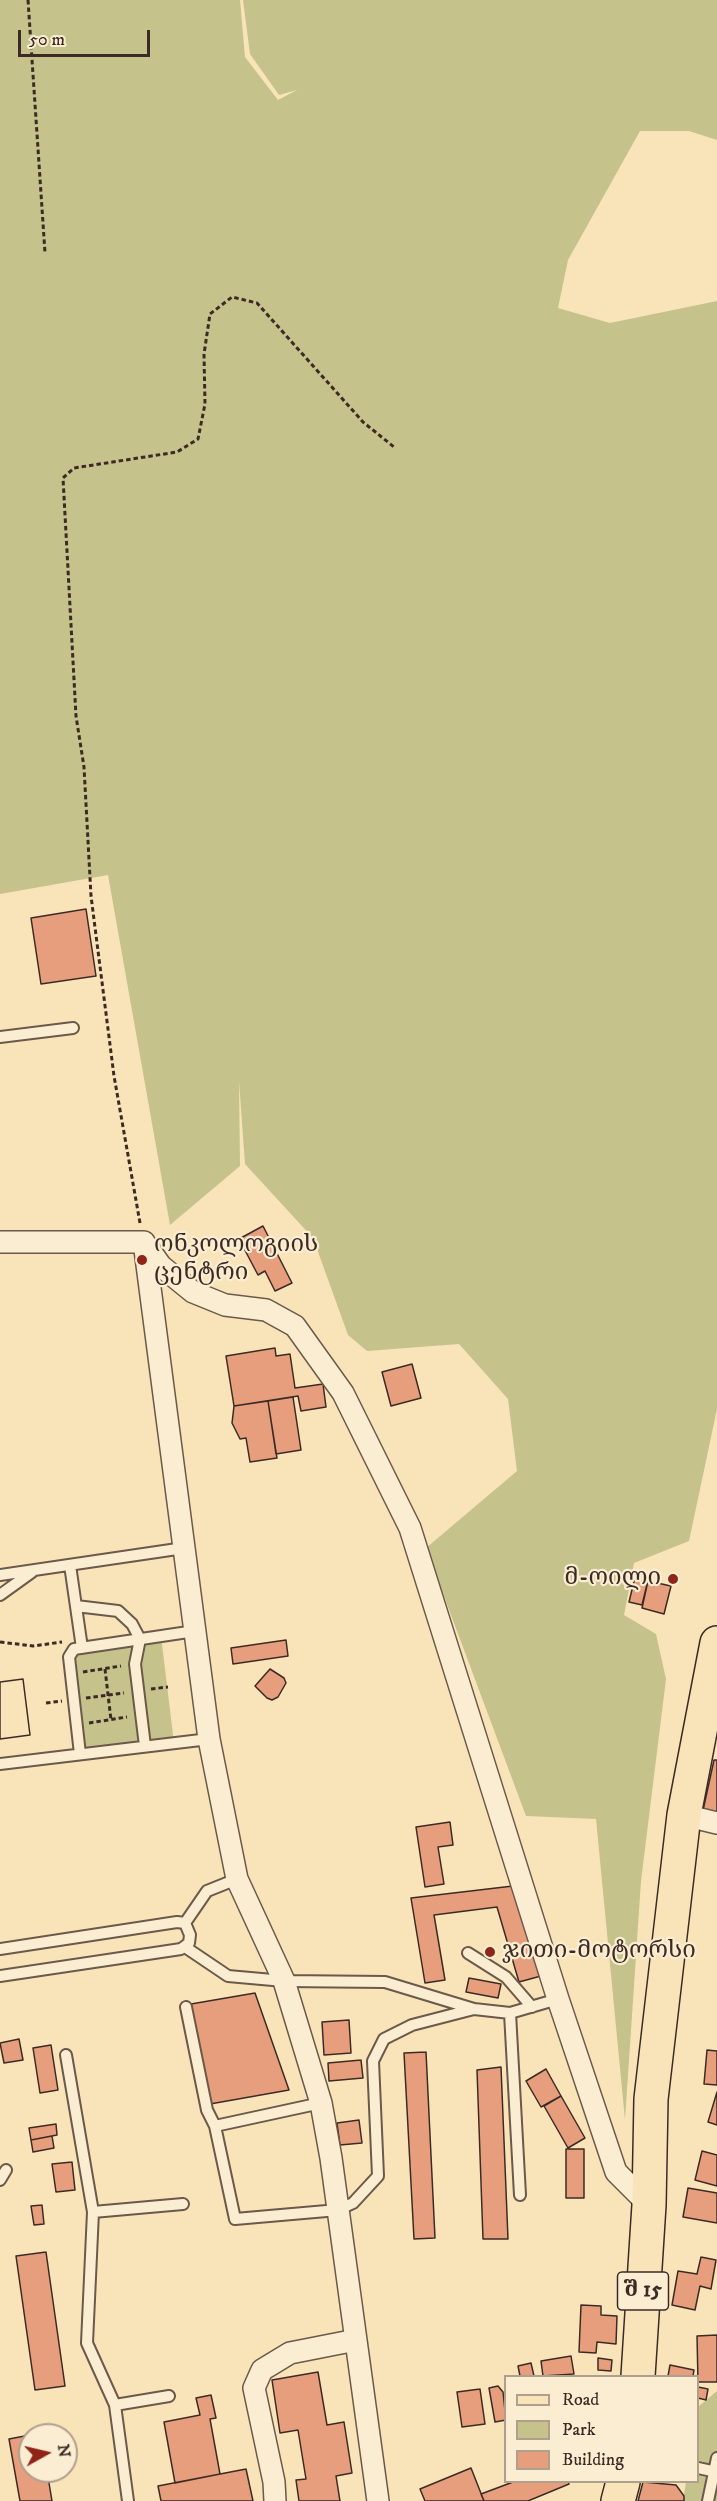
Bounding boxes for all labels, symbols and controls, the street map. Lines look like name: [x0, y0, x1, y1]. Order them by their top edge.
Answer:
scale bar: [21, 18, 153, 56]
text: 50 m: [29, 29, 65, 51]
place label: ონკოლოგიის ცენტრი: [154, 1232, 318, 1288]
marker: ონკოლოგიის ცენტრი: [135, 1253, 149, 1267]
place label: მ-ოილი: [565, 1565, 661, 1593]
marker: მ-ოილი: [666, 1572, 680, 1586]
place label: ჯითი-მოტორსი: [502, 1938, 696, 1966]
marker: ჯითი-მოტორსი: [483, 1945, 497, 1959]
road number: შ 15: [618, 2272, 668, 2310]
legend: [504, 2375, 699, 2483]
text: Road: [562, 2389, 599, 2411]
text: Park: [562, 2419, 596, 2441]
north arrow: [18, 2423, 78, 2483]
text: N: [53, 2443, 75, 2459]
text: Building: [562, 2449, 624, 2471]

